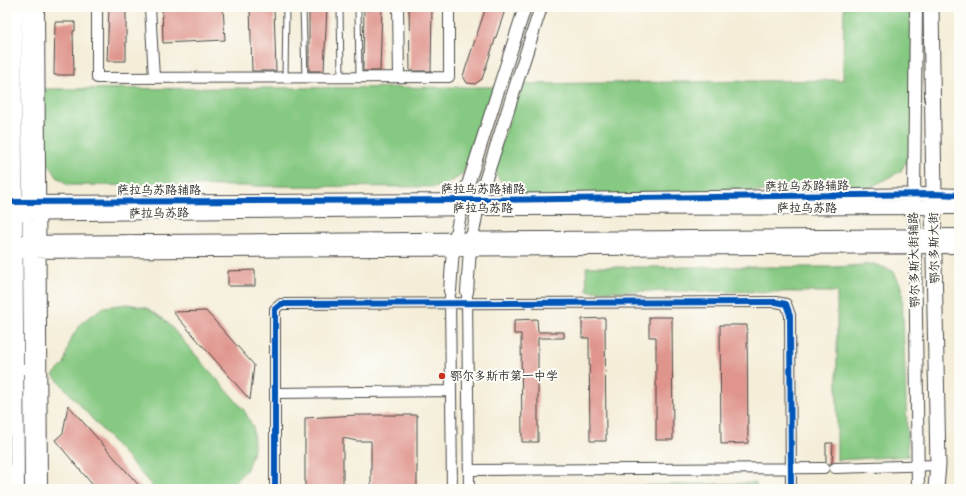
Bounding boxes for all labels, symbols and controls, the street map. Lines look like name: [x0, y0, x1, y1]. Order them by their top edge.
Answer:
street label: 萨拉乌苏路辅路: [765, 174, 849, 198]
street label: 萨拉乌苏路辅路: [441, 178, 525, 200]
street label: 萨拉乌苏路辅路: [117, 179, 201, 201]
street label: 萨拉乌苏路: [453, 197, 513, 219]
street label: 萨拉乌苏路: [777, 197, 837, 219]
street label: 萨拉乌苏路: [129, 201, 189, 225]
street label: 鄂尔多斯大街辅路: [902, 212, 926, 308]
street label: 鄂尔多斯大街: [922, 212, 946, 284]
place label: 鄂尔多斯市第一中学: [450, 365, 558, 387]
marker: 鄂尔多斯市第一中学: [437, 371, 447, 381]

